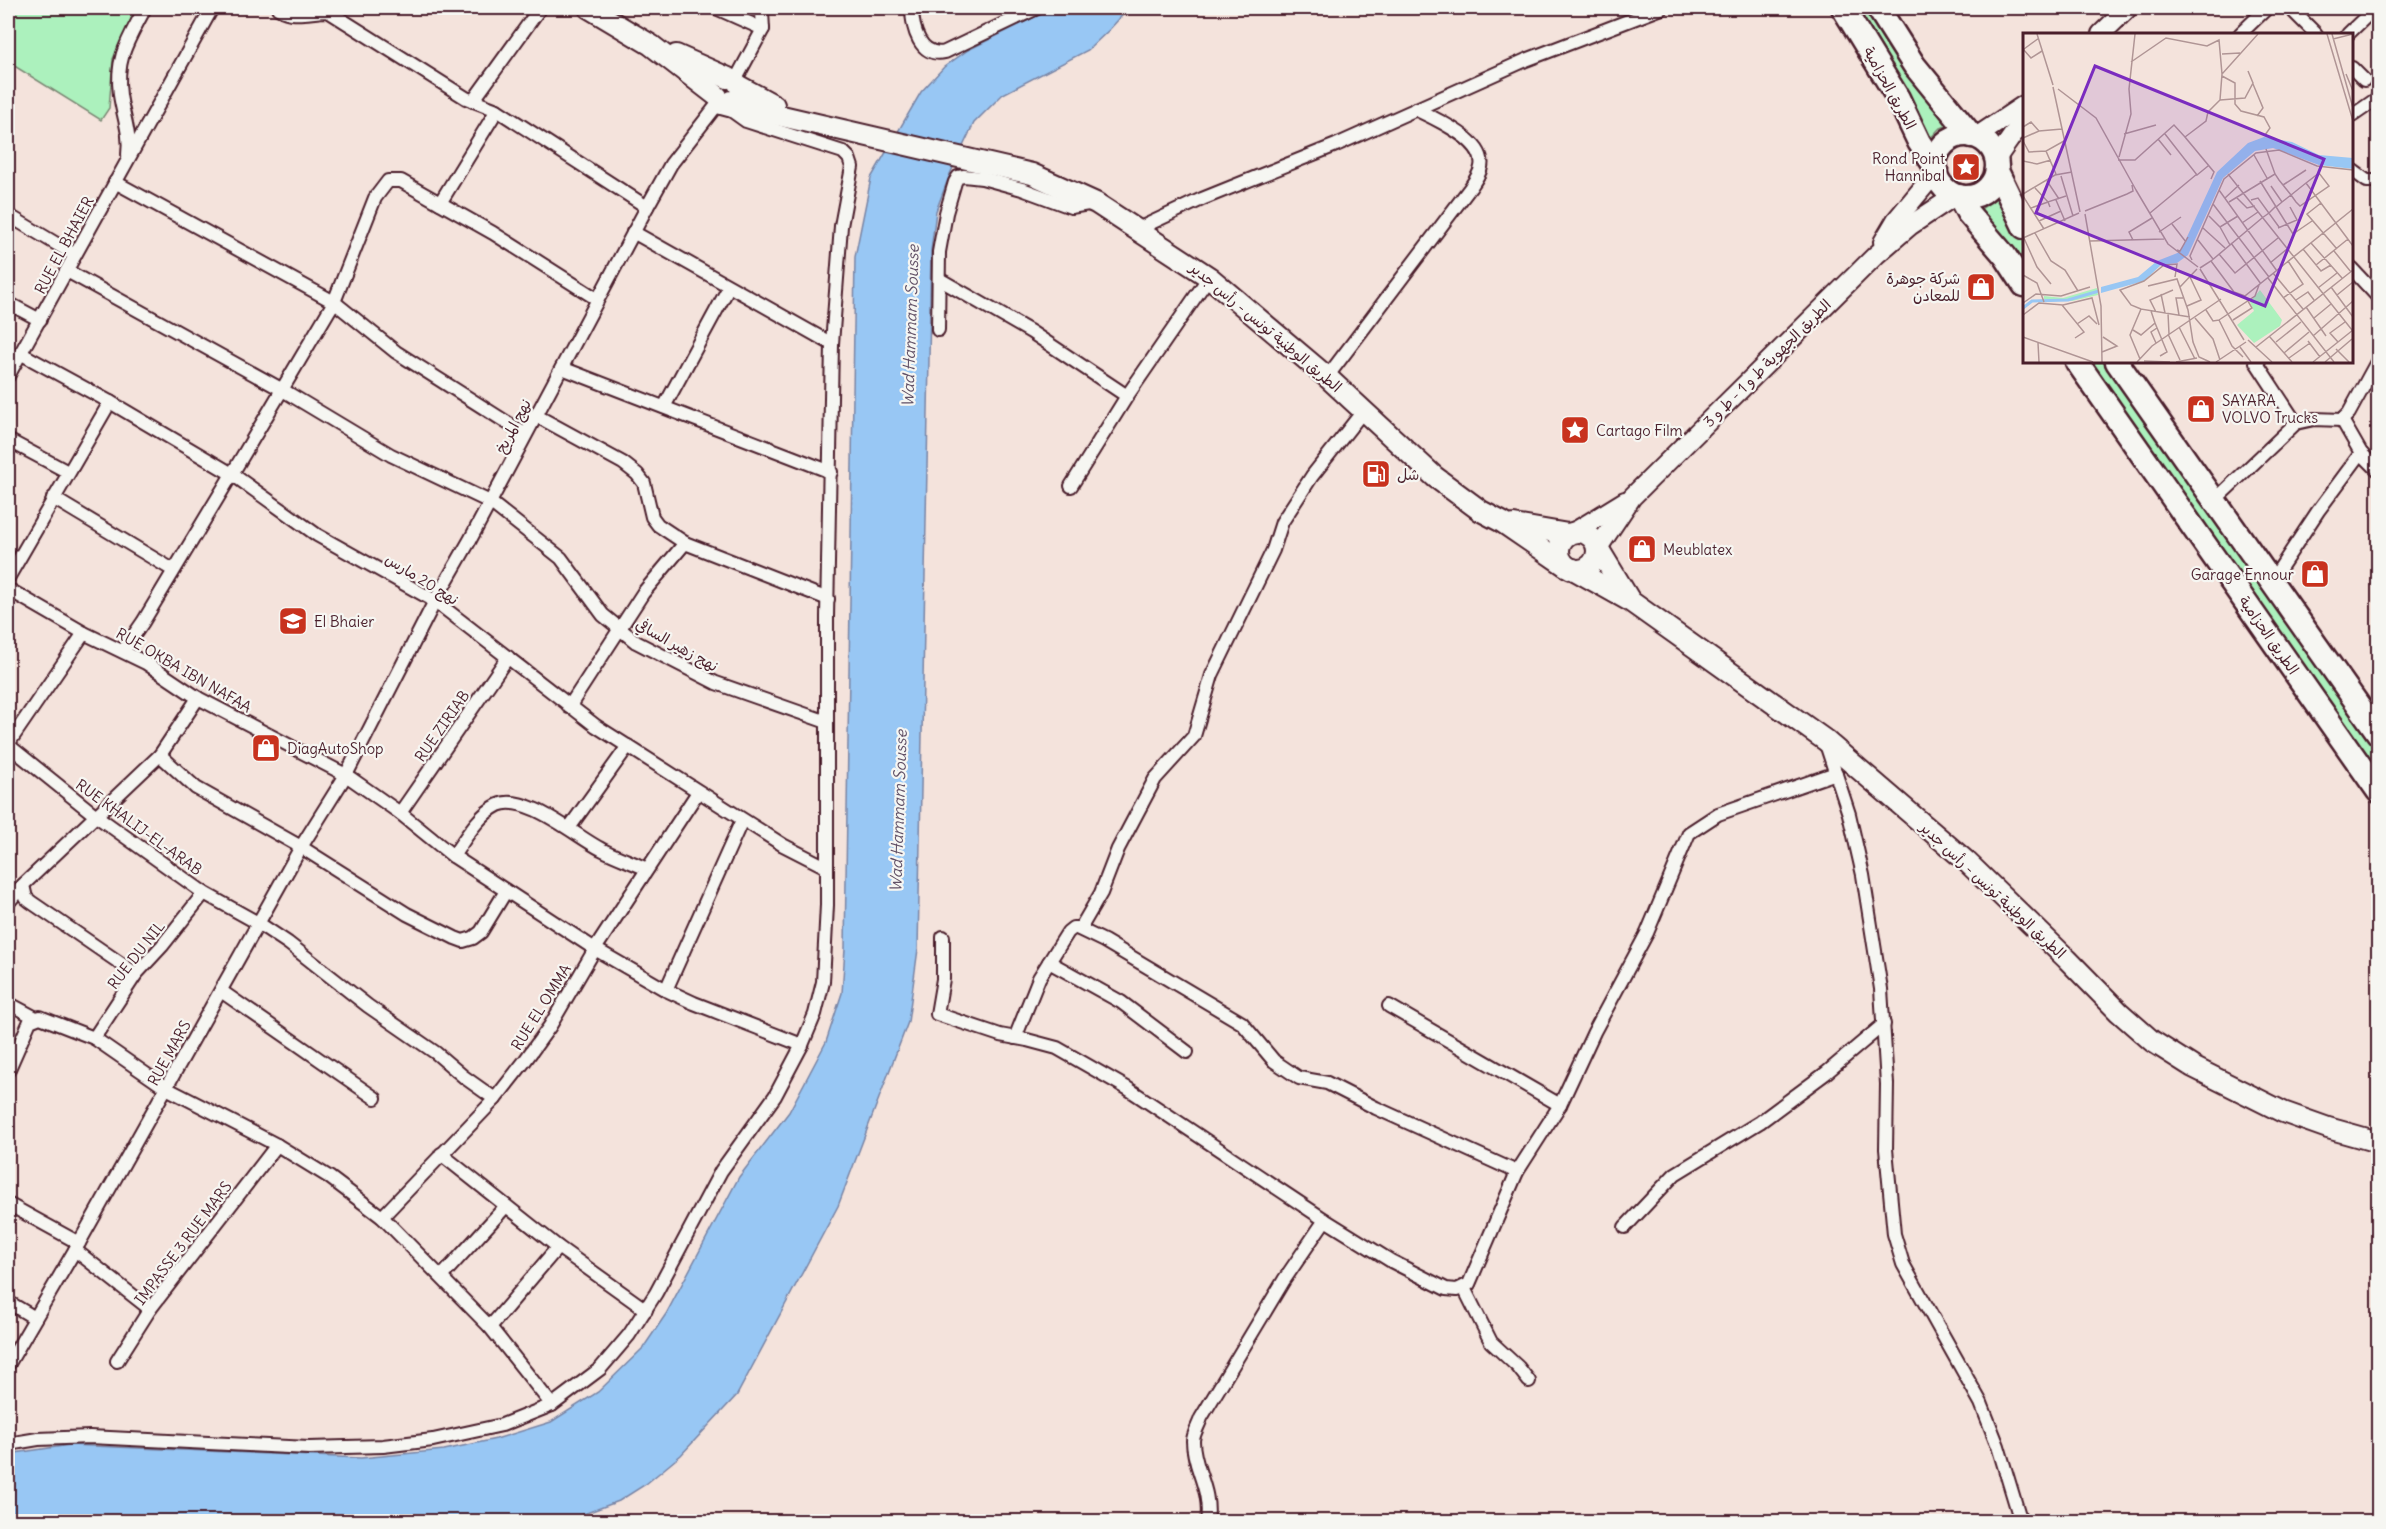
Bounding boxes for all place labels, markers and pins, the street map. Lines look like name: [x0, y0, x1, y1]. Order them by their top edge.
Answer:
place label: Rond Point Hannibal: [1872, 149, 1945, 185]
place icon: Rond Point Hannibal: [1950, 151, 1982, 183]
place label: شركة جوهرة للمعادن: [1886, 269, 1960, 305]
shop icon: شركة جوهرة للمعادن: [1965, 271, 1997, 303]
place label: SAYARA VOLVO Trucks: [2222, 391, 2318, 427]
shop icon: SAYARA VOLVO Trucks: [2185, 393, 2217, 425]
place icon: Cartago Film: [1559, 414, 1591, 446]
place label: Cartago Film: [1596, 421, 1683, 440]
fuel station icon: شل: [1360, 458, 1392, 490]
place label: شل: [1397, 465, 1419, 484]
shop icon: Meublatex: [1626, 533, 1658, 565]
place label: Meublatex: [1663, 540, 1733, 559]
shop icon: Garage Ennour: [2299, 558, 2331, 590]
place label: Garage Ennour: [2191, 565, 2294, 584]
school or university icon: El Bhaier: [277, 605, 309, 637]
place label: El Bhaier: [314, 612, 374, 631]
shop icon: DiagAutoShop: [250, 732, 282, 764]
place label: DiagAutoShop: [287, 739, 384, 758]

